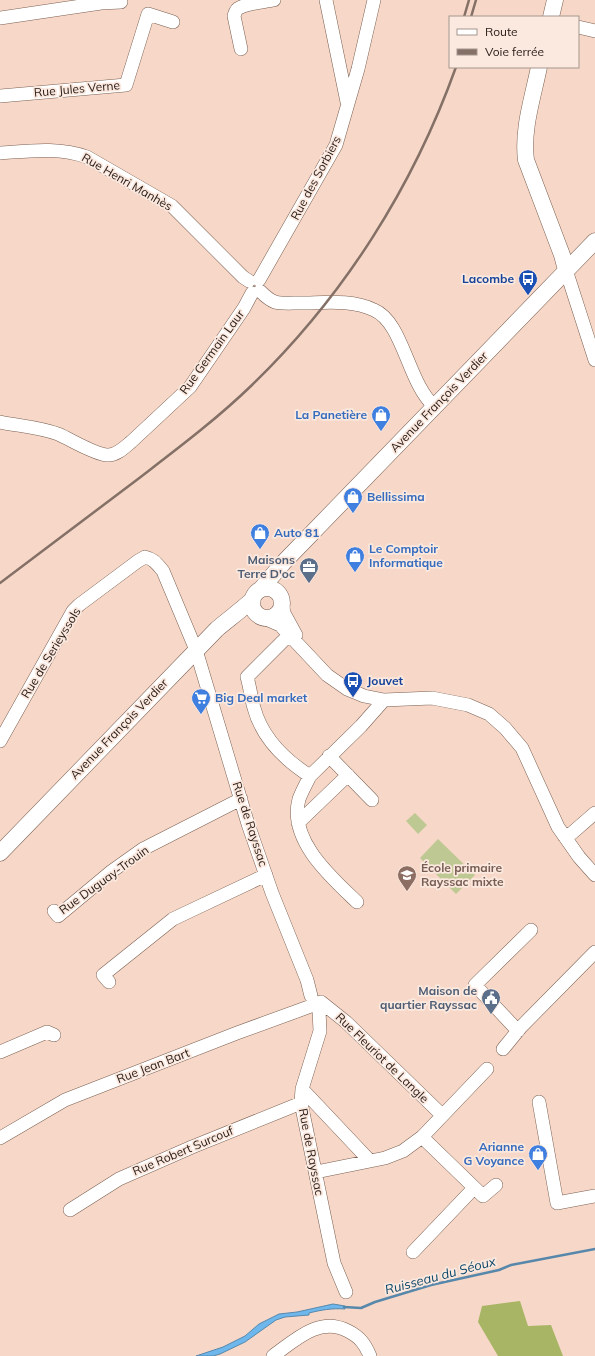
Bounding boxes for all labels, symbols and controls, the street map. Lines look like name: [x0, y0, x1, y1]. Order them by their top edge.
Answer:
legend: [449, 16, 579, 68]
text: Route: [485, 24, 518, 39]
text: Voie ferrée: [485, 44, 544, 59]
street label: Rue Jules Verne: [33, 77, 121, 100]
street label: Rue des Sorbiers: [287, 133, 344, 222]
street label: Rue Henri Manhès: [79, 150, 175, 214]
bus stop icon: Lacombe: [517, 268, 539, 296]
place label: Lacombe: [462, 271, 514, 286]
street label: Rue Germain Laur: [176, 306, 248, 397]
street label: Avenue François Verdier: [387, 348, 491, 455]
shop icon: La Panetière: [370, 404, 392, 432]
place label: La Panetière: [295, 407, 367, 422]
shop icon: Bellissima: [342, 486, 364, 514]
place label: Bellissima: [367, 489, 425, 504]
shop icon: Auto 81: [249, 522, 271, 550]
place label: Auto 81: [274, 525, 319, 540]
place label: Le Comptoir Informatique: [369, 541, 443, 570]
shop icon: Le Comptoir Informatique: [344, 545, 366, 573]
place label: Maisons Terre D'oc: [238, 552, 295, 581]
office icon: Maisons Terre D'oc: [298, 556, 320, 584]
street label: Rue de Serieyssols: [18, 605, 84, 701]
bus stop icon: Jouvet: [342, 670, 364, 698]
place label: Jouvet: [367, 673, 404, 688]
street label: Avenue François Verdier: [67, 675, 171, 782]
supermarket icon: Big Deal market: [190, 687, 212, 715]
place label: Big Deal market: [215, 690, 308, 705]
street label: Rue de Rayssac: [230, 779, 271, 868]
street label: Rue Duguay-Trouin: [56, 842, 151, 917]
place label: École primaire Rayssac mixte: [421, 860, 504, 889]
school or university icon: École primaire Rayssac mixte: [396, 864, 418, 892]
place label: Maison de quartier Rayssac: [380, 983, 477, 1012]
public building icon: Maison de quartier Rayssac: [480, 987, 502, 1015]
street label: Rue Fleuriot de Langle: [333, 1009, 432, 1106]
street label: Rue Jean Bart: [114, 1045, 191, 1086]
street label: Rue de Rayssac: [296, 1107, 327, 1197]
street label: Rue Robert Surcouf: [130, 1122, 236, 1179]
place label: Arianne G Voyance: [463, 1139, 524, 1168]
shop icon: Arianne G Voyance: [527, 1143, 549, 1171]
water label: Ruisseau du Séoux: [383, 1252, 498, 1297]

